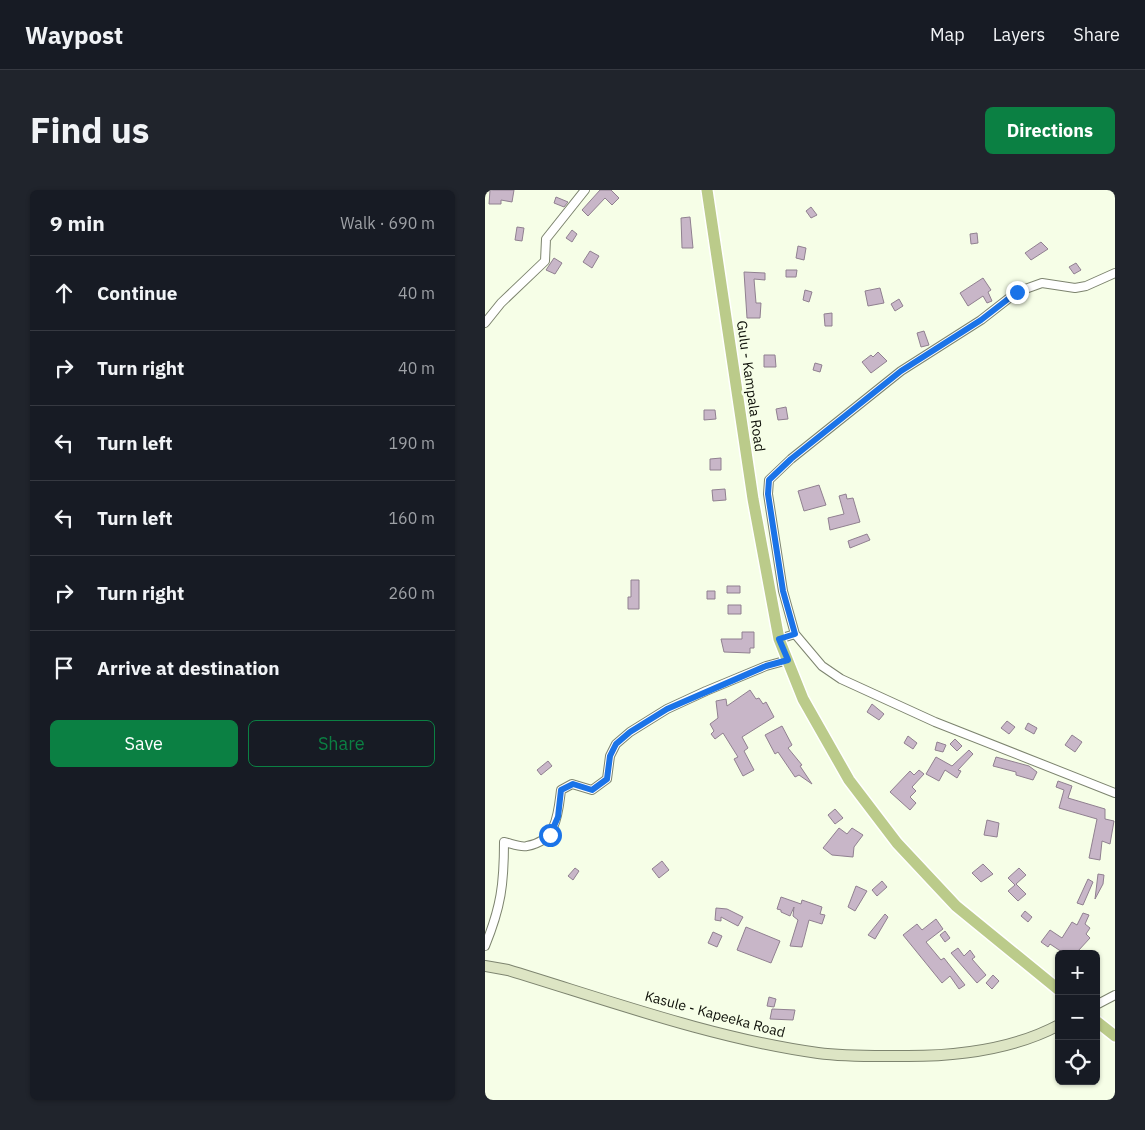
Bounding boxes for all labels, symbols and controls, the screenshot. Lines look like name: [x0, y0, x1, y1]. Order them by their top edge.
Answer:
text: Waypost: [25, 19, 123, 51]
text: Map: [930, 23, 965, 46]
text: Layers: [993, 23, 1045, 46]
text: Share: [1073, 23, 1120, 46]
text: Find us: [30, 107, 149, 153]
button: Directions: [985, 107, 1115, 154]
text: 9 min: [50, 209, 105, 237]
text: Walk · 690 m: [340, 213, 435, 233]
icon: ahead: [50, 279, 78, 307]
text: Continue: [97, 281, 177, 305]
route end: [1006, 281, 1029, 304]
text: 40 m: [398, 283, 435, 303]
street label: Gulu - Kampala Road: [733, 319, 769, 453]
icon: right: [50, 354, 78, 382]
text: Turn right: [97, 356, 184, 380]
text: 40 m: [398, 358, 435, 378]
icon: left: [50, 429, 78, 457]
text: Turn left: [97, 431, 173, 455]
text: 190 m: [388, 433, 435, 453]
icon: left: [50, 504, 78, 532]
text: Turn left: [97, 506, 173, 530]
text: 160 m: [388, 508, 435, 528]
icon: right: [50, 579, 78, 607]
text: Turn right: [97, 581, 184, 605]
text: 260 m: [388, 583, 435, 603]
icon: arrive: [50, 654, 78, 682]
text: Arrive at destination: [97, 656, 280, 680]
button: Save: [50, 720, 238, 767]
button: Share: [248, 720, 435, 767]
route start: [539, 824, 562, 847]
map controls: [1055, 950, 1100, 1085]
button: +: [1055, 950, 1100, 995]
street label: Kasule - Kapeeka Road: [643, 987, 787, 1041]
button: −: [1055, 995, 1100, 1040]
button: locate: [1055, 1040, 1100, 1085]

